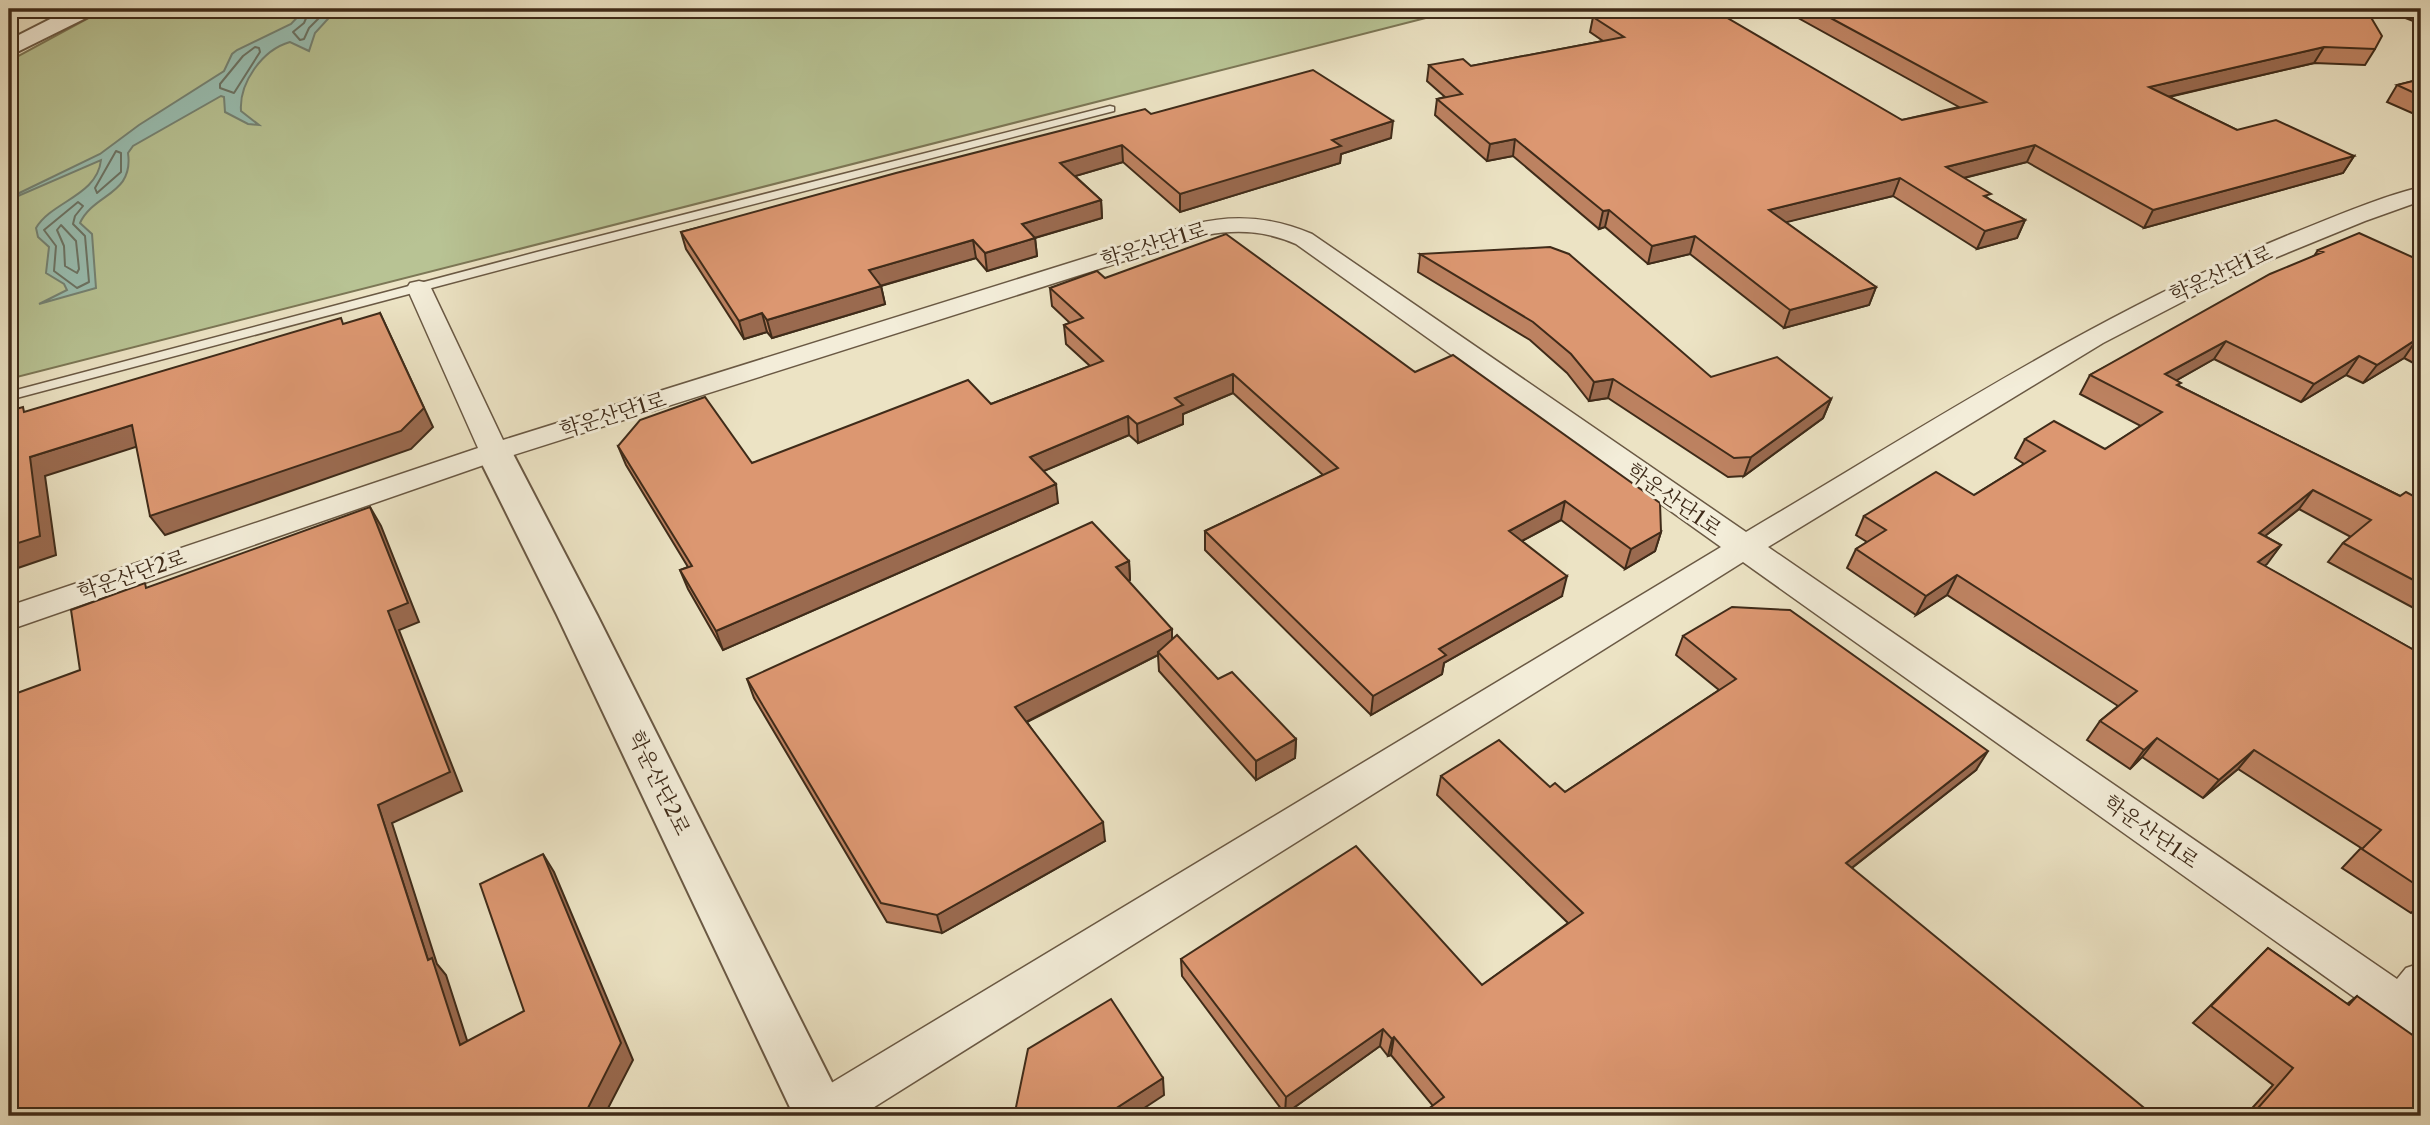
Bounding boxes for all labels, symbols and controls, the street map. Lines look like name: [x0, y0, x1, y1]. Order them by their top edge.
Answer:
street label: 학운산단1로: [1097, 216, 1210, 273]
street label: 학운산단1로: [2165, 240, 2276, 307]
street label: 학운산단1로: [556, 386, 669, 443]
street label: 학운산단1로: [1622, 458, 1727, 541]
street label: 학운산단2로: [74, 544, 190, 605]
street label: 학운산단2로: [623, 726, 696, 839]
street label: 학운산단1로: [2099, 790, 2204, 873]

